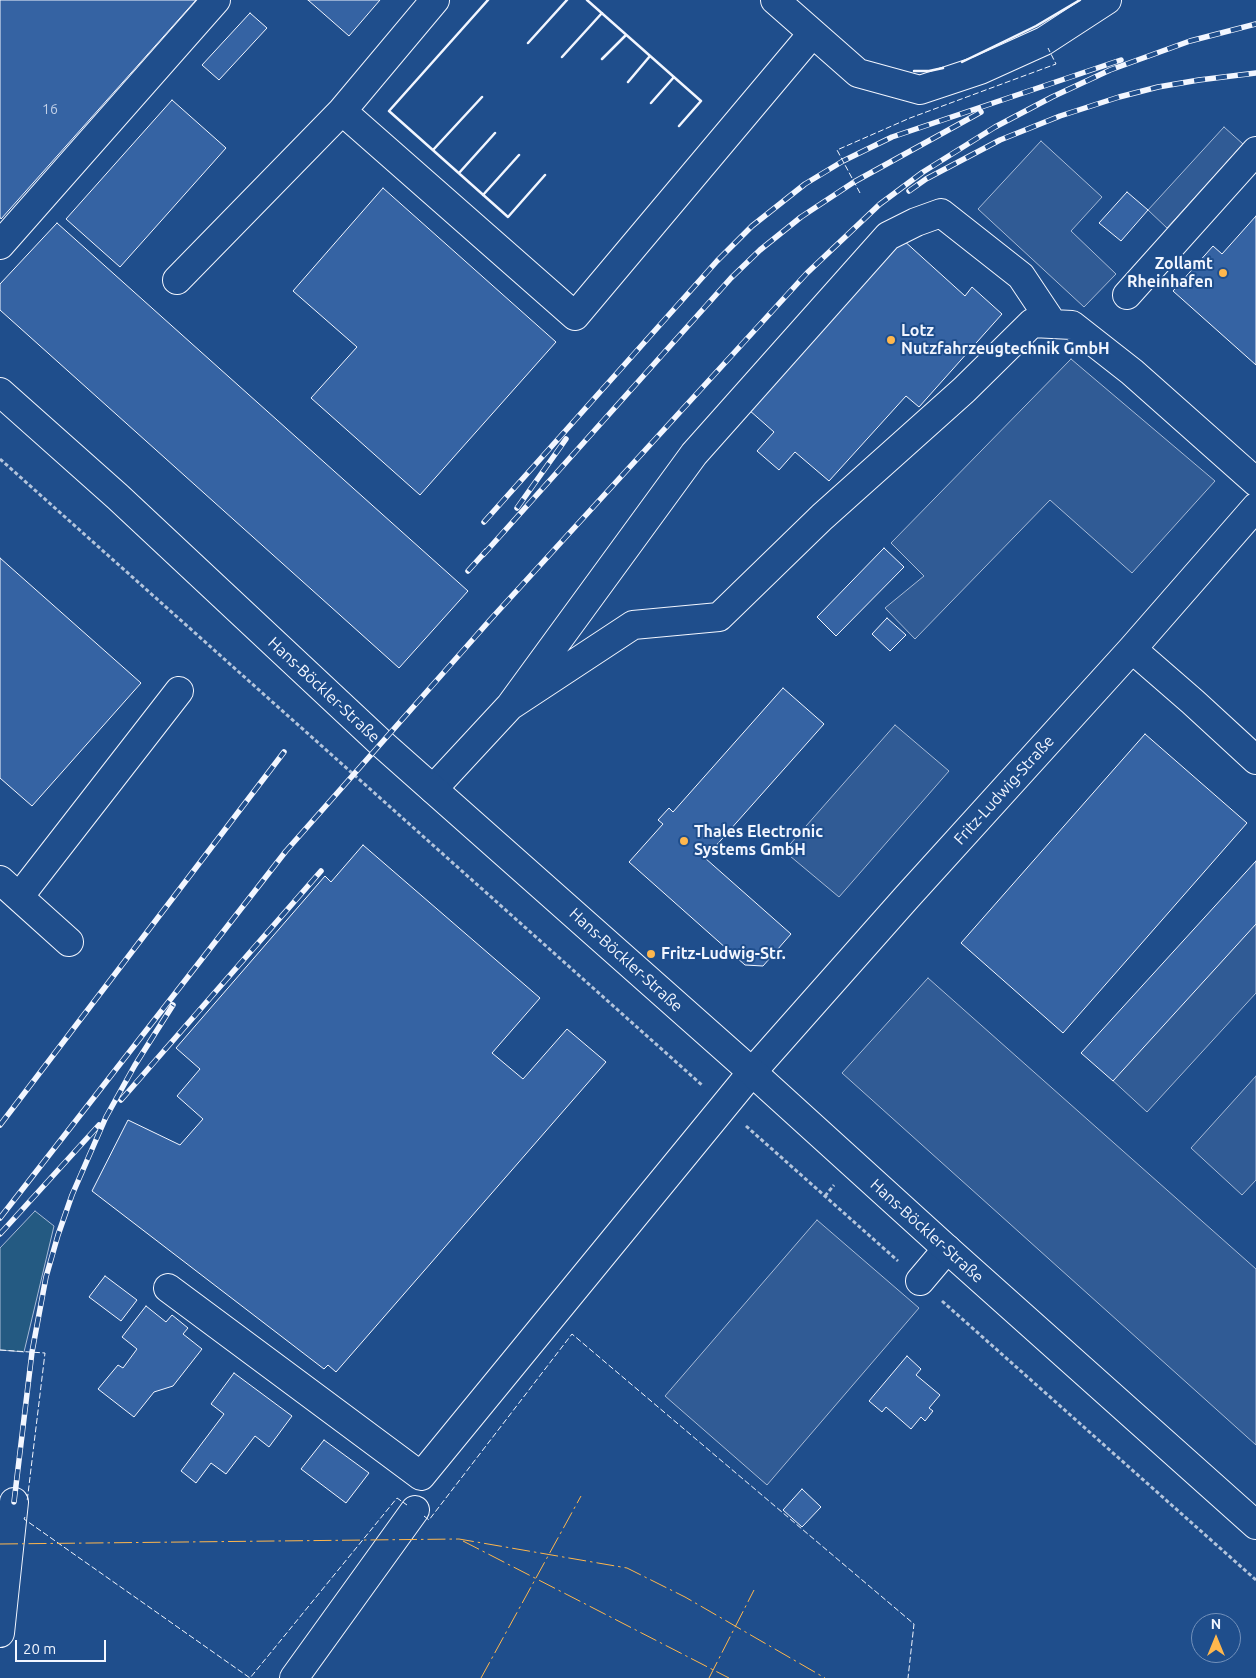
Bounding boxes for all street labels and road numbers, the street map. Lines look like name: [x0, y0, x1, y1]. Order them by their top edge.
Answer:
street label: Hans-Böckler-Straße: [264, 633, 384, 747]
street label: Fritz-Ludwig-Straße: [950, 731, 1058, 849]
street label: Hans-Böckler-Straße: [565, 904, 687, 1016]
street label: Hans-Böckler-Straße: [866, 1175, 988, 1287]

